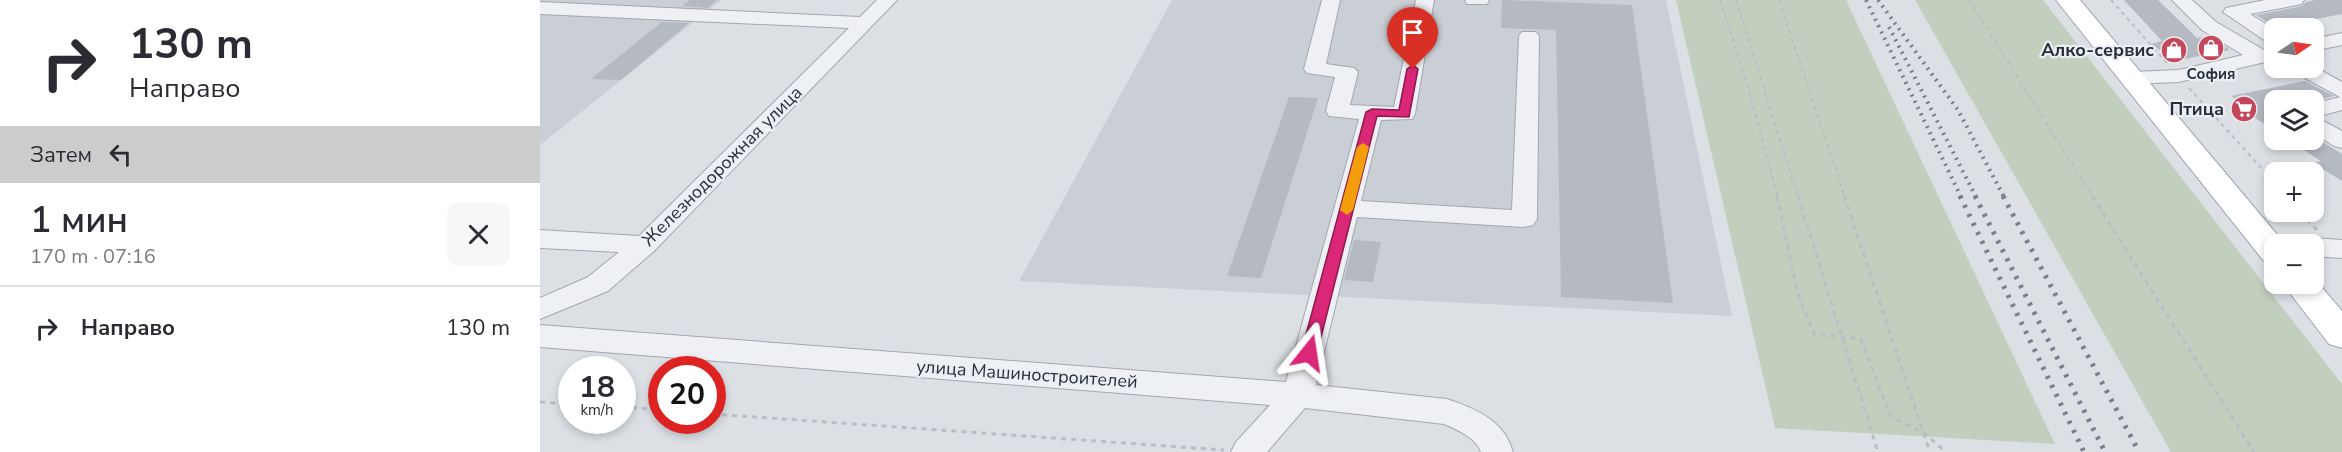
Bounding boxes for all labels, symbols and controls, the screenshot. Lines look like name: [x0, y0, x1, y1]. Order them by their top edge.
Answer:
pin: [1387, 7, 1438, 69]
text: 130 m: [129, 16, 253, 73]
icon: arrive: [1396, 16, 1429, 49]
north arrow: [2264, 18, 2324, 78]
map controls: [2264, 18, 2324, 294]
icon: right: [30, 24, 108, 102]
shop icon: София: [2196, 33, 2226, 63]
shop icon: Алко-сервис: [2159, 35, 2189, 65]
place label: Алко-сервис: [2041, 38, 2154, 62]
place label: София: [2187, 64, 2235, 84]
text: Направо: [129, 70, 240, 107]
street label: Железнодорожная улица: [637, 81, 807, 251]
button: layers: [2264, 90, 2324, 150]
supermarket icon: Птица: [2229, 94, 2259, 124]
place label: Птица: [2169, 97, 2224, 121]
icon: left: [104, 138, 137, 171]
text: Затем: [30, 140, 92, 170]
button: +: [2264, 162, 2324, 222]
text: 1 мин: [30, 196, 128, 245]
button: close: [447, 203, 510, 266]
button: −: [2264, 234, 2324, 294]
text: 170 m · 07:16: [30, 243, 156, 270]
icon: right: [30, 312, 63, 345]
text: Направо: [81, 313, 175, 343]
text: 130 m: [446, 313, 510, 343]
position arrow: [1277, 321, 1341, 385]
street label: улица Машиностроителей: [916, 354, 1138, 394]
speed limit sign: 20: [648, 356, 726, 434]
text: 18: [579, 367, 615, 408]
text: km/h: [580, 400, 614, 420]

